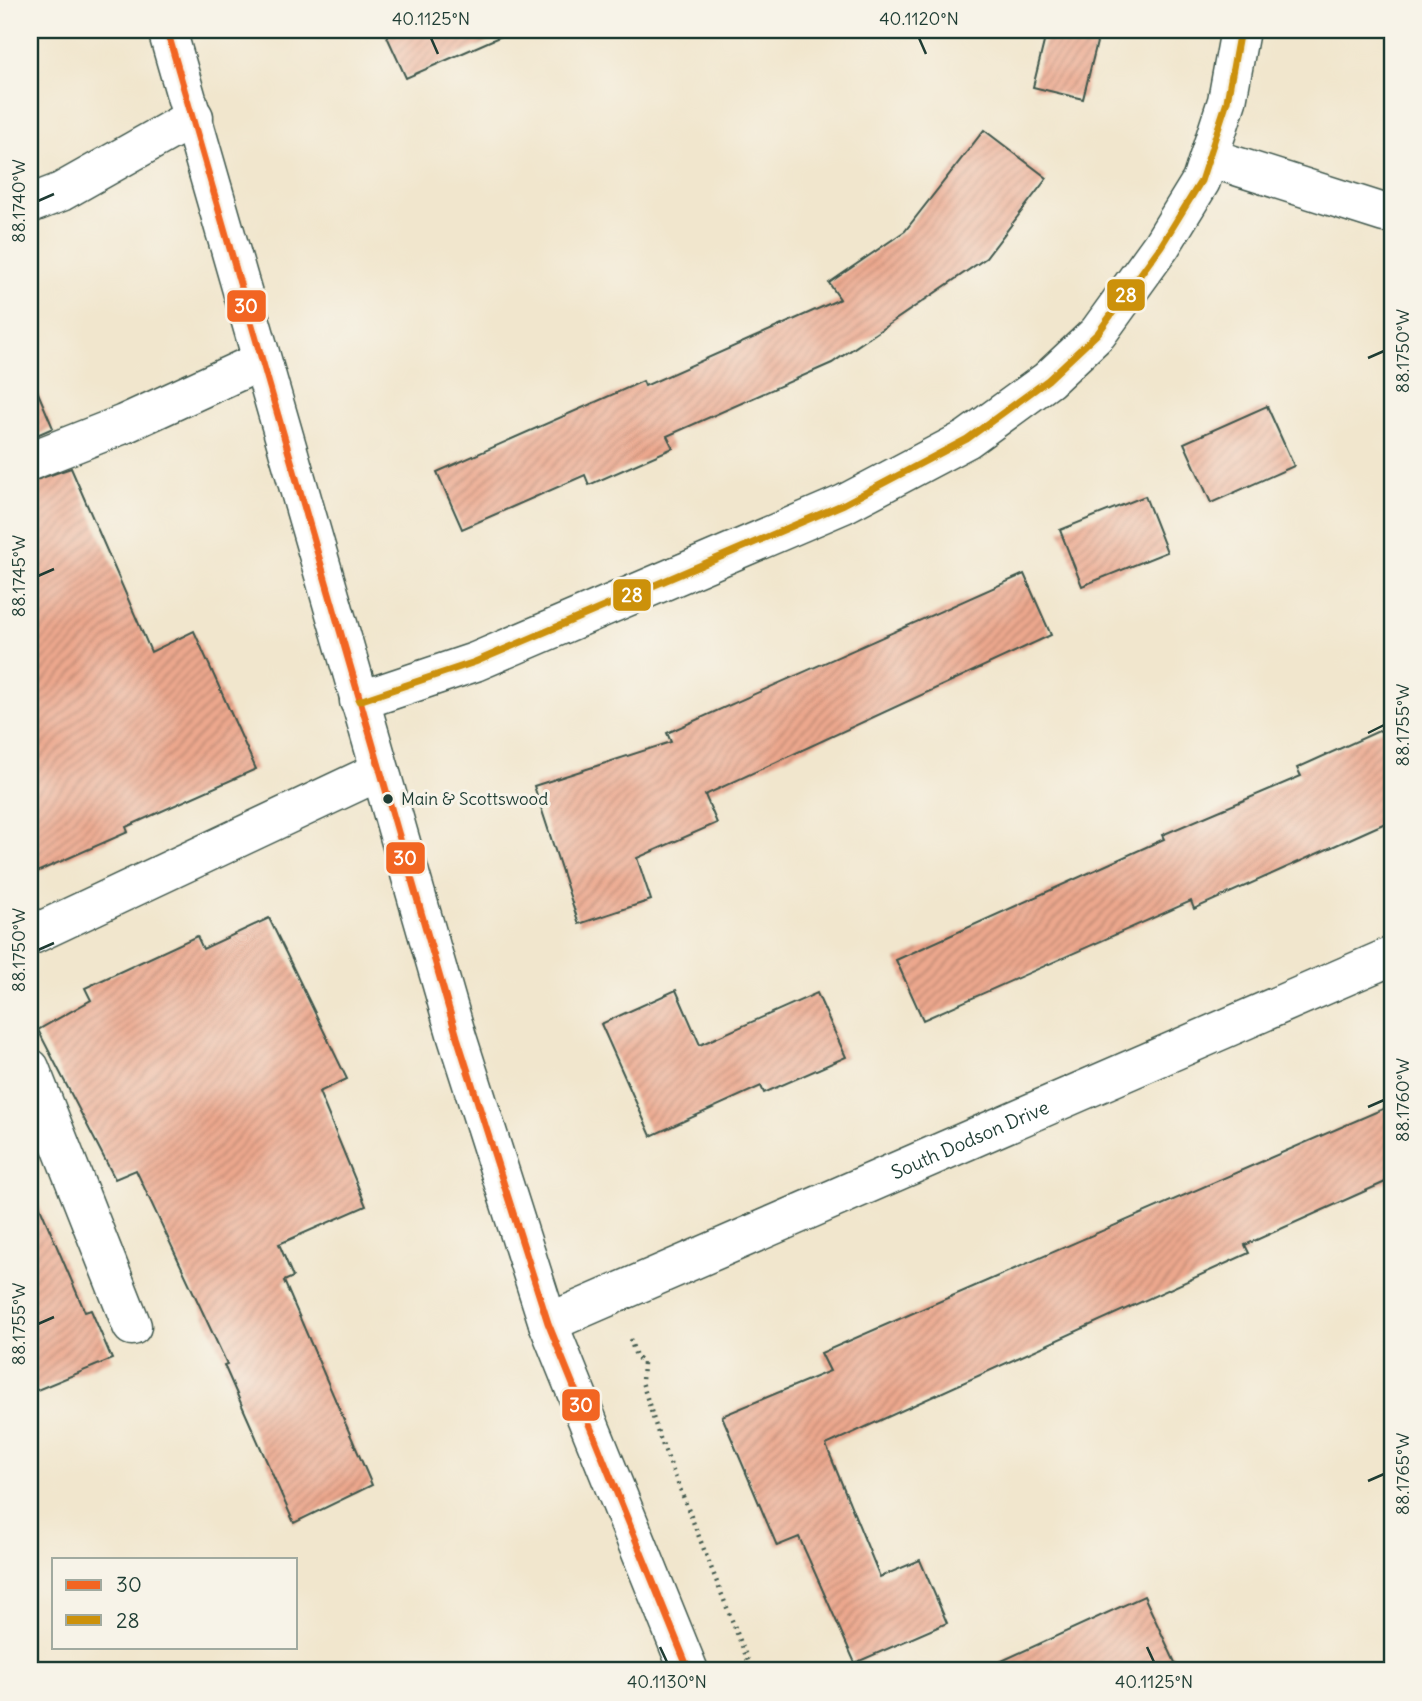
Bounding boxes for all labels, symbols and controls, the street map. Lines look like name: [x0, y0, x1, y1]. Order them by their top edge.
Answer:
text: 40.1125°N: [392, 7, 470, 30]
text: 40.1120°N: [879, 7, 959, 30]
text: 88.1740°W: [7, 159, 30, 243]
line badge: 28: [1106, 278, 1146, 312]
text: 28: [1115, 283, 1137, 307]
line badge: 30: [226, 289, 267, 323]
text: 30: [234, 294, 258, 318]
text: 88.1750°W: [1391, 309, 1414, 393]
text: 88.1745°W: [7, 535, 30, 617]
line badge: 28: [612, 578, 652, 612]
text: 28: [621, 583, 643, 607]
text: 88.1755°W: [1391, 684, 1414, 766]
place label: Main & Scottswood: [401, 788, 548, 810]
marker: Main & Scottswood: [381, 792, 395, 806]
line badge: 30: [385, 841, 426, 875]
text: 30: [393, 846, 417, 870]
text: 88.1750°W: [7, 908, 30, 992]
text: 88.1760°W: [1391, 1058, 1414, 1142]
street label: South Dodson Drive: [887, 1095, 1052, 1184]
text: 88.1755°W: [7, 1283, 30, 1365]
line badge: 30: [561, 1388, 601, 1422]
text: 30: [569, 1393, 593, 1417]
text: 88.1765°W: [1391, 1433, 1414, 1515]
legend: [52, 1558, 298, 1648]
text: 30: [116, 1571, 142, 1598]
text: 28: [116, 1607, 140, 1634]
text: 40.1130°N: [627, 1670, 707, 1693]
text: 40.1125°N: [1115, 1670, 1193, 1693]

